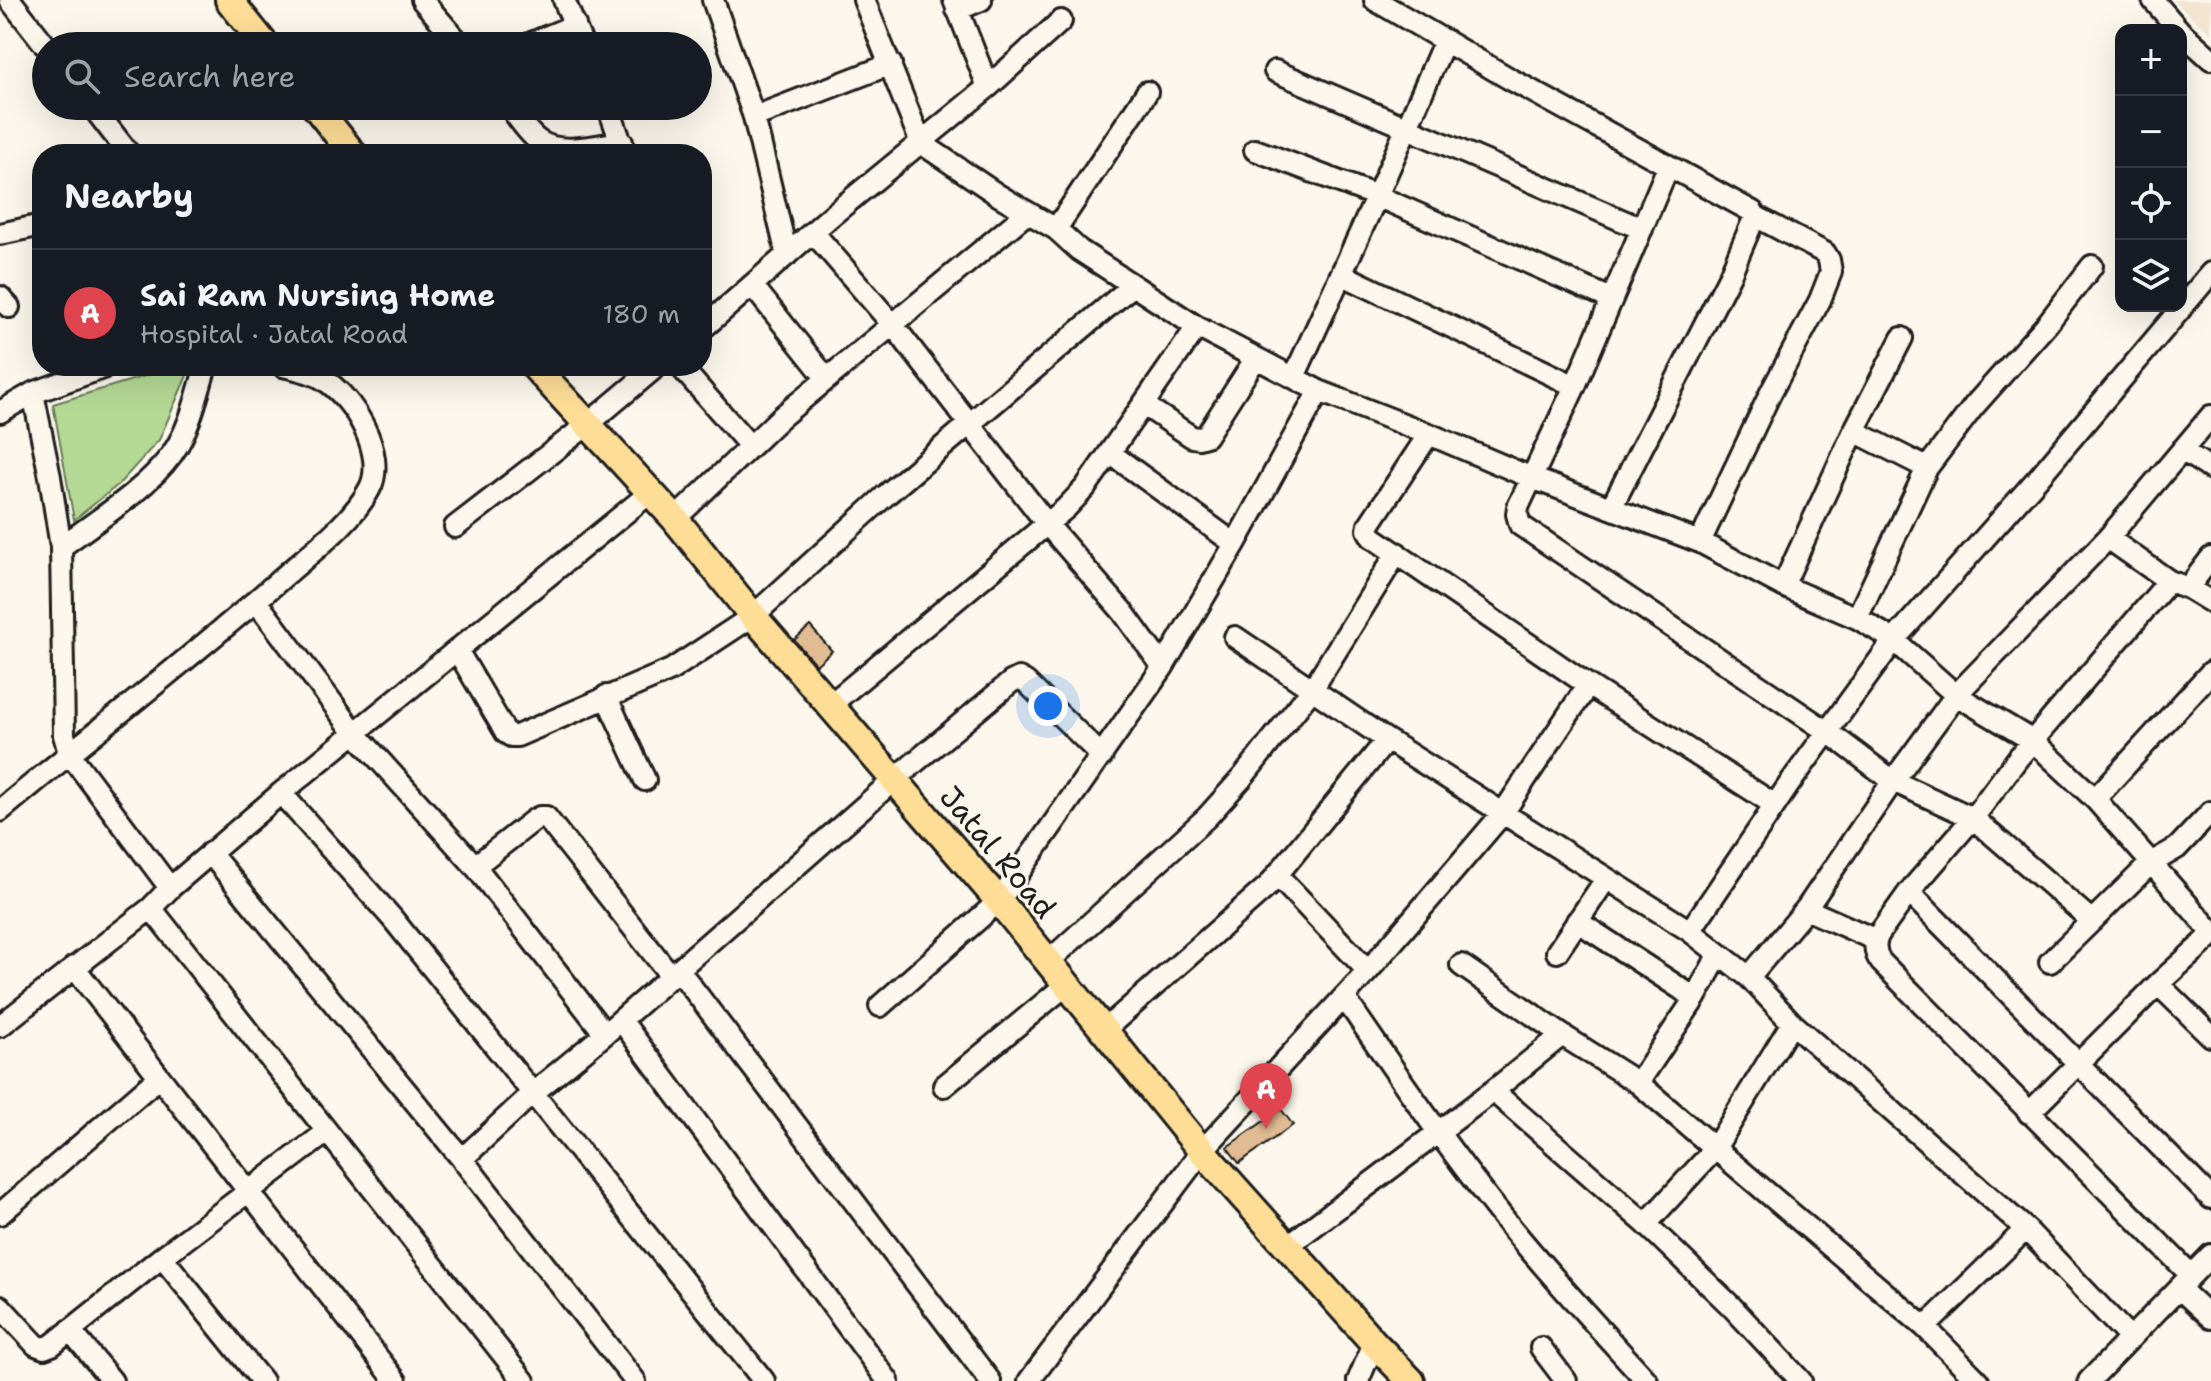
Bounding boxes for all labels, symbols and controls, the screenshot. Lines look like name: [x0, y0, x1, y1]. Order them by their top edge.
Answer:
map controls: [2115, 24, 2187, 312]
button: +: [2115, 24, 2187, 96]
search box: [32, 32, 712, 120]
icon: search: [60, 54, 104, 98]
text: Search here: [124, 56, 295, 97]
button: −: [2115, 96, 2187, 168]
button: locate: [2115, 168, 2187, 240]
text: Nearby: [64, 173, 194, 219]
button: layers: [2115, 240, 2187, 312]
text: Sai Ram Nursing Home: [140, 275, 495, 316]
text: A: [80, 296, 100, 331]
text: 180 m: [602, 296, 680, 331]
text: Hospital · Jatal Road: [140, 316, 408, 351]
your location: [1028, 686, 1068, 726]
street label: Jatal Road: [930, 777, 1066, 927]
pin: A: [1240, 1063, 1292, 1129]

